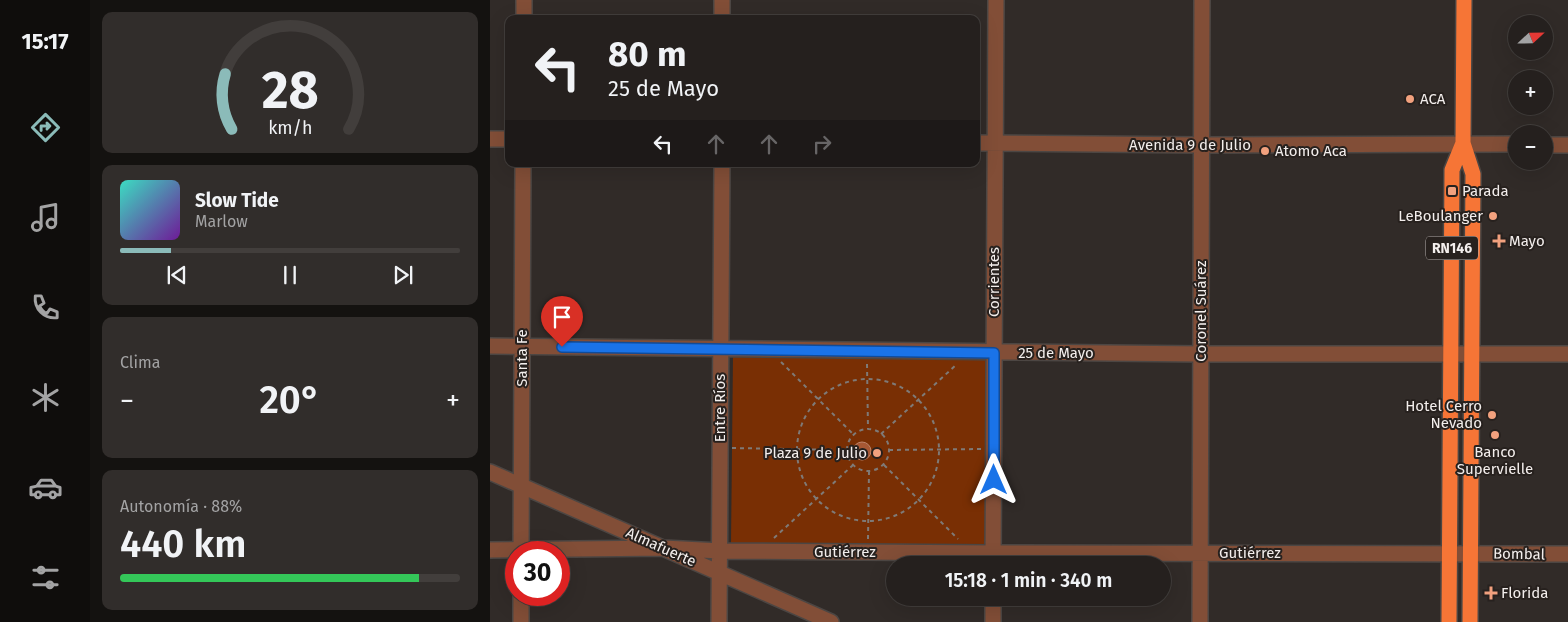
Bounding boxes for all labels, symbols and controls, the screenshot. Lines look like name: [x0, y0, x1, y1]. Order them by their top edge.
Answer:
north arrow: [1508, 15, 1552, 60]
map controls: [1508, 15, 1553, 170]
text: 15:17: [21, 28, 69, 55]
text: 80 m: [608, 33, 687, 75]
icon: left: [525, 35, 590, 100]
text: 28: [261, 59, 319, 122]
button: +: [1508, 70, 1553, 115]
text: 25 de Mayo: [608, 75, 719, 102]
place label: ACA: [1420, 90, 1446, 108]
marker: ACA: [1404, 93, 1416, 105]
icon: directions: [28, 110, 63, 145]
text: km/h: [268, 117, 312, 139]
button: −: [1508, 125, 1553, 170]
icon: left: [649, 130, 677, 158]
icon: ahead: [702, 130, 730, 158]
icon: ahead: [755, 130, 783, 158]
icon: right: [808, 130, 836, 158]
street label: Avenida 9 de Julio: [1129, 136, 1251, 154]
place label: Atomo Aca: [1275, 142, 1347, 160]
marker: Atomo Aca: [1259, 145, 1271, 157]
place label: Parada: [1462, 182, 1509, 200]
marker: Parada: [1446, 185, 1458, 197]
text: Slow Tide: [195, 189, 279, 212]
icon: music: [28, 200, 63, 235]
place label: LeBoulanger: [1398, 207, 1483, 225]
marker: LeBoulanger: [1487, 210, 1499, 222]
text: Marlow: [195, 212, 248, 231]
place label: Mayo: [1509, 232, 1545, 250]
marker: Mayo: [1493, 235, 1505, 247]
road number: RN146: [1426, 237, 1478, 260]
street label: Corrientes: [985, 247, 1003, 317]
street label: Coronel Suárez: [1192, 260, 1210, 362]
icon: previous: [163, 261, 191, 289]
icon: pause: [276, 261, 304, 289]
icon: next: [389, 261, 417, 289]
icon: phone: [28, 290, 63, 325]
pin: [541, 296, 583, 347]
icon: arrive: [548, 303, 576, 331]
street label: Santa Fe: [513, 329, 531, 387]
street label: 25 de Mayo: [1018, 344, 1094, 362]
text: Clima: [120, 353, 160, 372]
street label: Entre Ríos: [711, 374, 729, 442]
text: 20°: [259, 377, 321, 423]
icon: climate: [28, 380, 63, 415]
text: −: [120, 384, 134, 417]
text: +: [446, 384, 460, 417]
place label: Hotel Cerro Nevado: [1405, 397, 1482, 432]
marker: Hotel Cerro Nevado: [1486, 409, 1498, 421]
marker: Banco Supervielle: [1489, 429, 1501, 441]
place label: Banco Supervielle: [1457, 443, 1533, 478]
place label: Plaza 9 de Julio: [764, 444, 867, 462]
marker: Plaza 9 de Julio: [871, 447, 883, 459]
position arrow: [967, 453, 1019, 505]
icon: car: [28, 470, 63, 505]
text: Autonomía · 88%: [120, 497, 242, 516]
text: 440 km: [120, 521, 246, 567]
street label: Almafuerte: [623, 524, 699, 570]
speed limit sign: 30: [505, 541, 570, 606]
street label: Gutiérrez: [814, 543, 876, 561]
street label: Gutiérrez: [1219, 544, 1281, 562]
street label: Bombal: [1493, 545, 1546, 563]
icon: filters: [28, 560, 63, 595]
text: 15:18 · 1 min · 340 m: [945, 569, 1112, 592]
place label: Florida: [1501, 584, 1548, 602]
marker: Florida: [1485, 587, 1497, 599]

